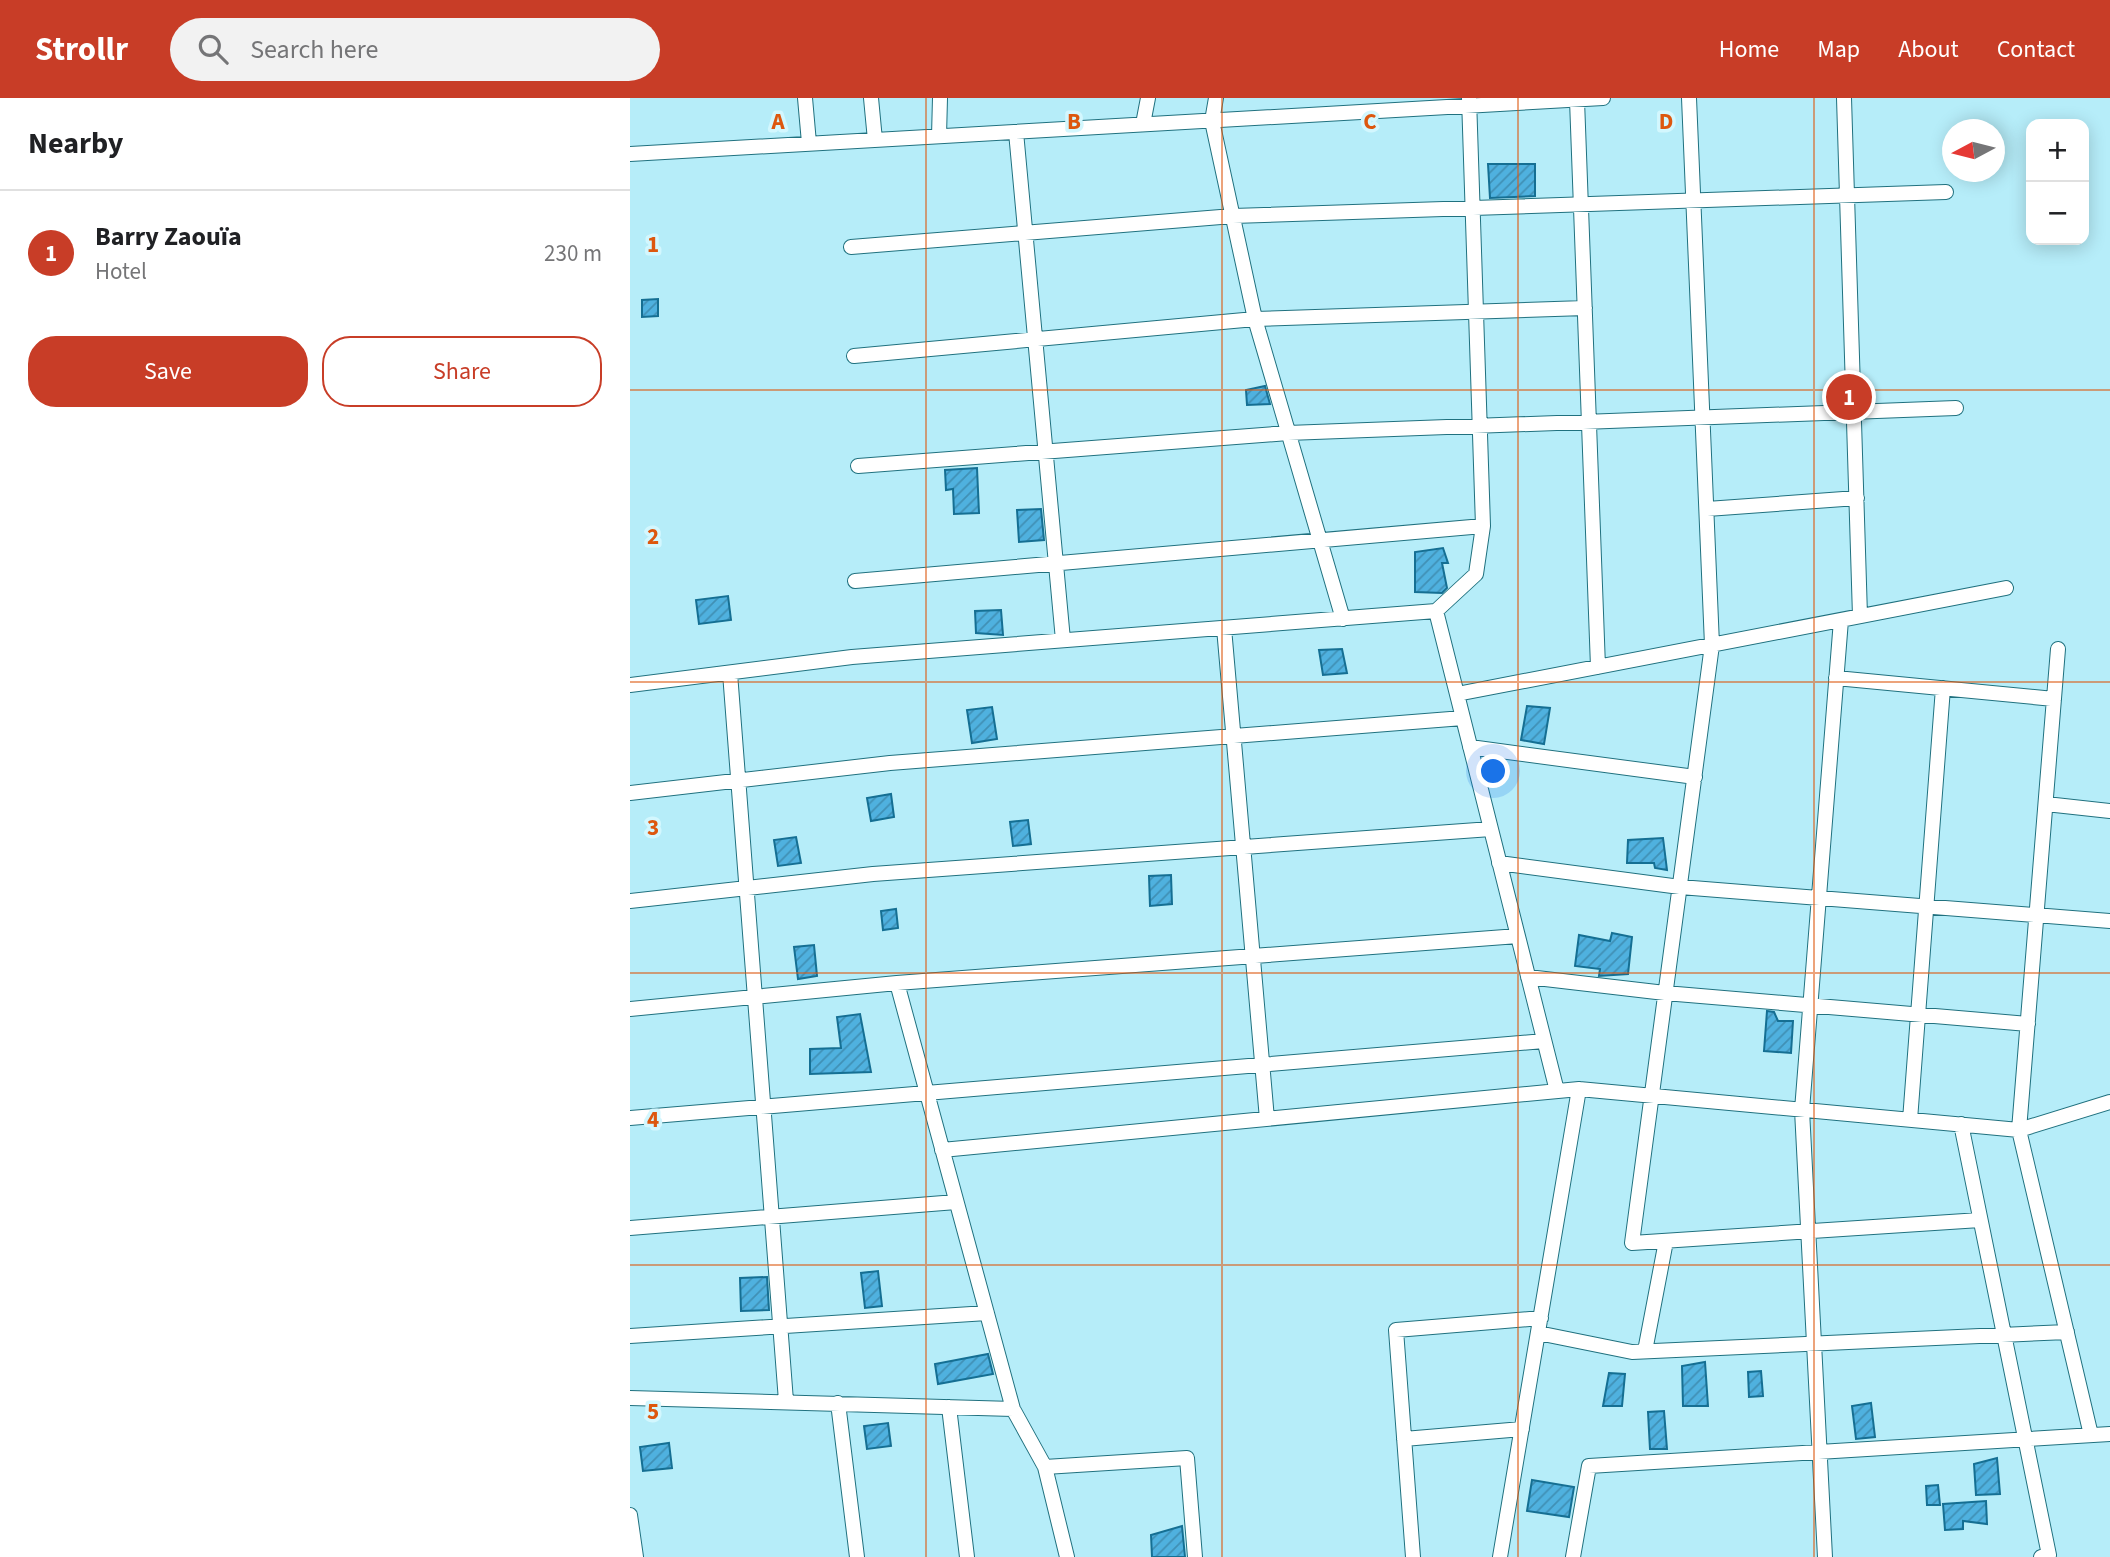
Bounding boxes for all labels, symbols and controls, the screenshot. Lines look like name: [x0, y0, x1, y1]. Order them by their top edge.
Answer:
search box: [170, 18, 660, 81]
text: Strollr: [35, 26, 128, 73]
icon: search: [194, 30, 232, 68]
text: Search here: [250, 31, 378, 68]
text: Home: [1719, 32, 1779, 67]
text: Map: [1817, 32, 1860, 67]
text: About: [1898, 32, 1959, 67]
text: Contact: [1997, 32, 2075, 67]
text: A: [770, 105, 785, 138]
text: B: [1067, 105, 1081, 138]
text: C: [1363, 105, 1377, 138]
text: D: [1659, 105, 1673, 138]
north arrow: [1942, 119, 2005, 182]
map controls: [2026, 119, 2089, 245]
button: +: [2026, 119, 2089, 182]
text: Nearby: [28, 122, 123, 165]
button: −: [2026, 182, 2089, 245]
text: Barry Zaouïa: [95, 218, 242, 255]
text: 1: [647, 228, 659, 261]
text: 1: [45, 237, 57, 270]
text: 230 m: [544, 237, 602, 270]
text: Hotel: [95, 255, 147, 288]
button: Save: [28, 336, 308, 407]
button: Share: [322, 336, 602, 407]
pin: 1: [1826, 371, 1872, 423]
text: 2: [647, 520, 659, 553]
your location: [1476, 754, 1510, 788]
text: 3: [647, 811, 659, 844]
text: 4: [647, 1103, 659, 1136]
text: 5: [647, 1395, 659, 1428]

